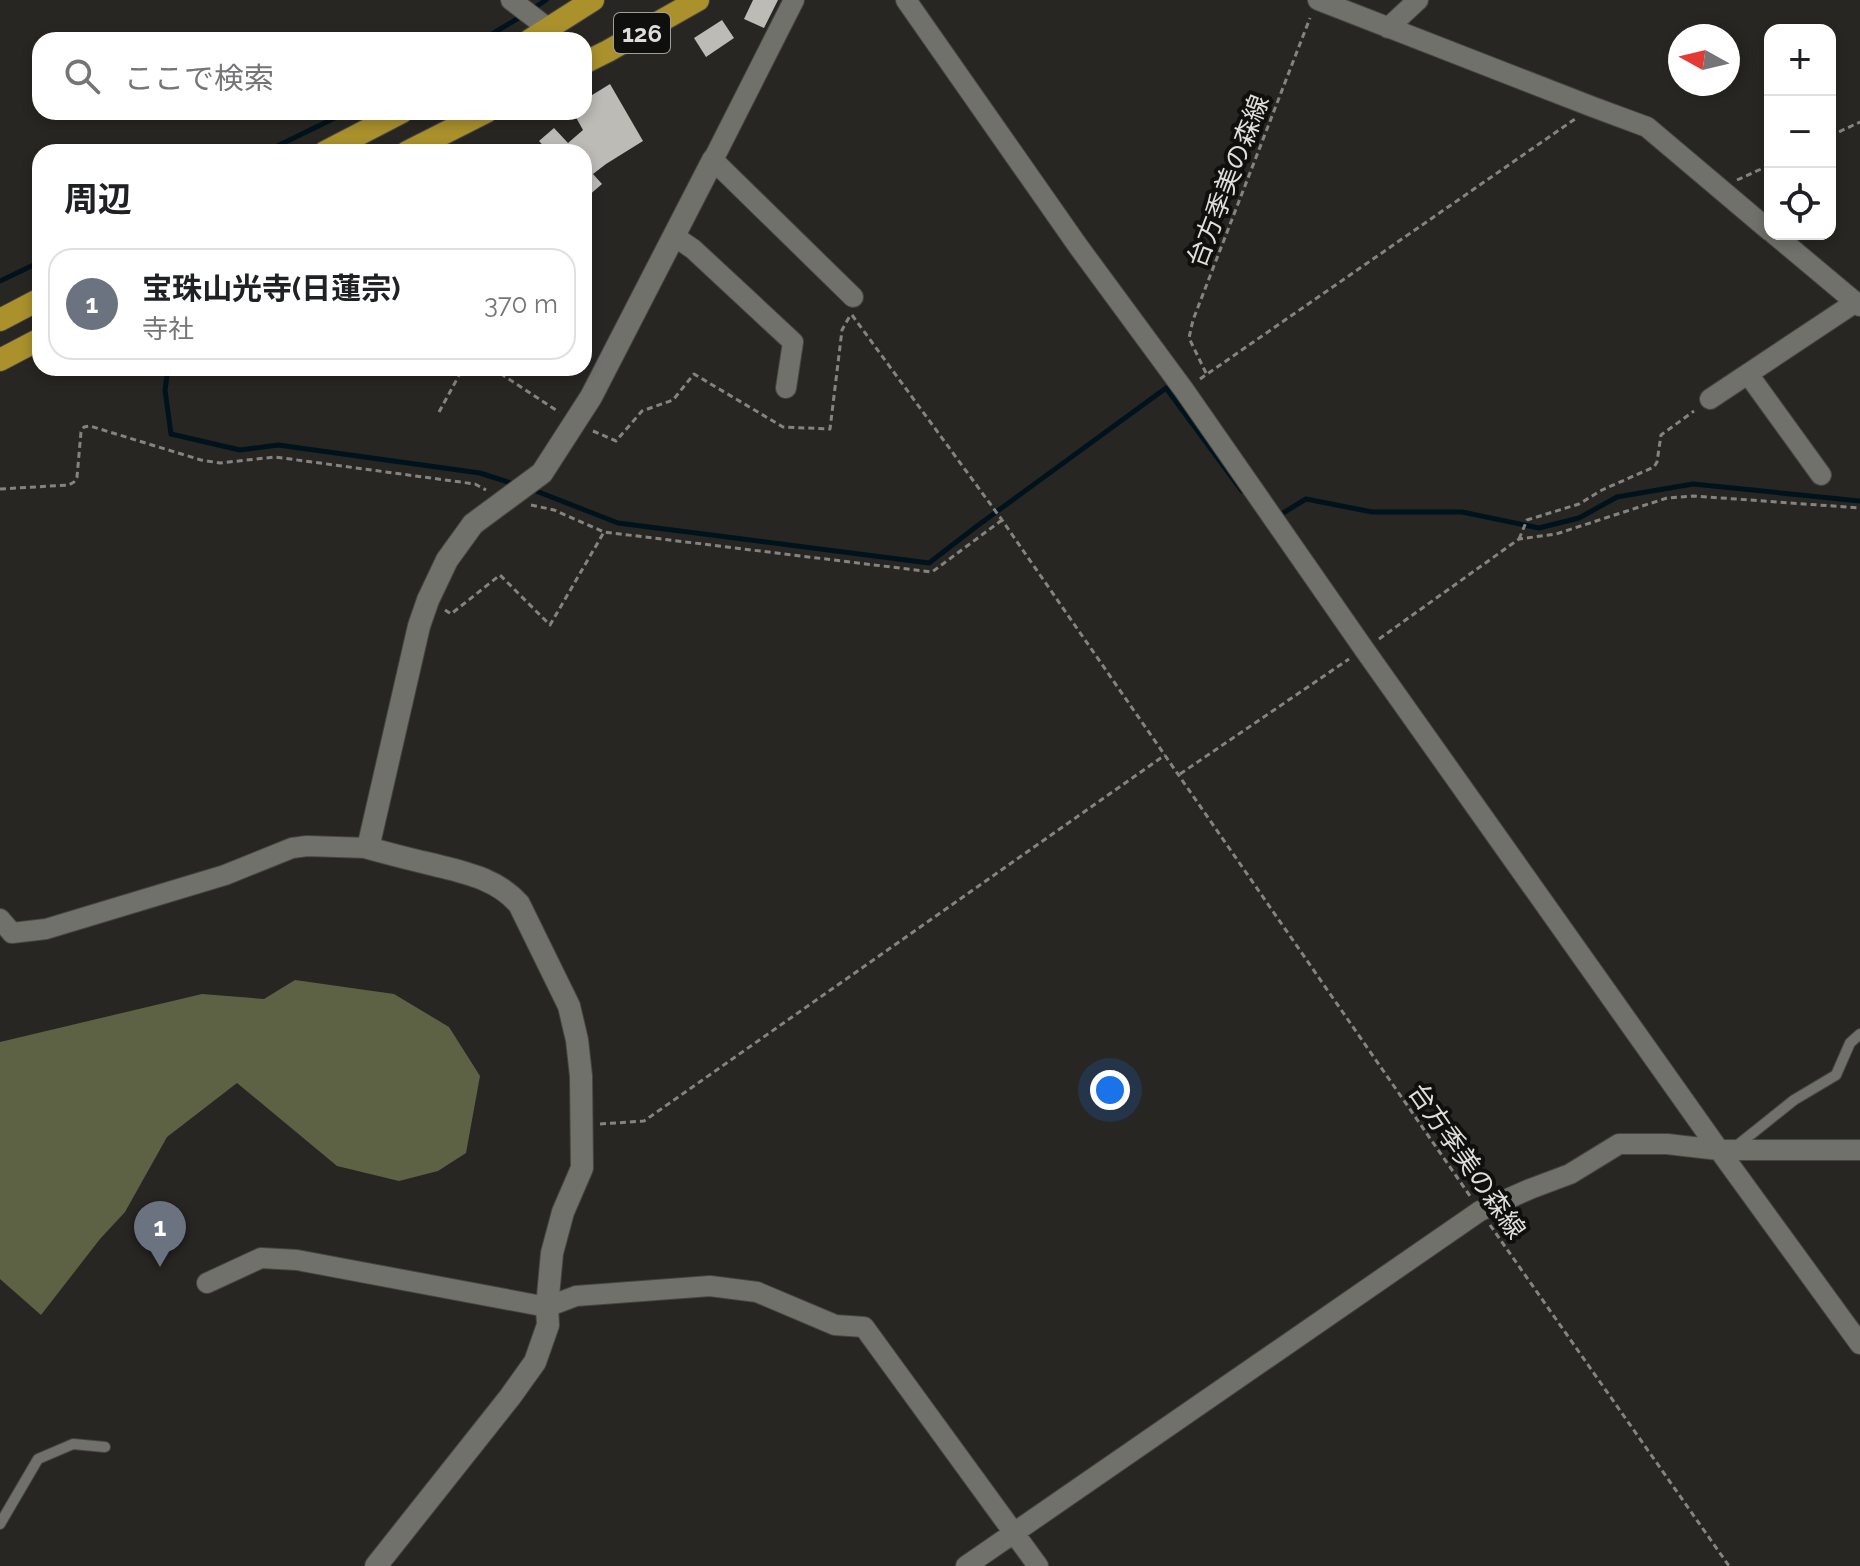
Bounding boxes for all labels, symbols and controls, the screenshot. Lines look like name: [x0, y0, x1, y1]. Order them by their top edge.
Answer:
road number: 126: [614, 13, 670, 53]
north arrow: [1668, 24, 1740, 96]
map controls: [1764, 24, 1836, 240]
button: +: [1764, 24, 1836, 96]
search box: [32, 32, 592, 120]
icon: search: [60, 54, 104, 98]
text: ここで検索: [124, 61, 274, 96]
street label: 台方季美の森線: [1181, 91, 1275, 271]
button: −: [1764, 96, 1836, 168]
button: locate: [1764, 168, 1836, 240]
text: 周辺: [64, 179, 132, 219]
text: 宝珠山光寺(日蓮宗): [142, 271, 401, 306]
text: 1: [86, 289, 98, 319]
text: 370 m: [484, 289, 558, 319]
text: 寺社: [142, 314, 194, 344]
your location: [1090, 1070, 1130, 1110]
street label: 台方季美の森線: [1403, 1078, 1531, 1244]
pin: 1: [134, 1201, 186, 1267]

